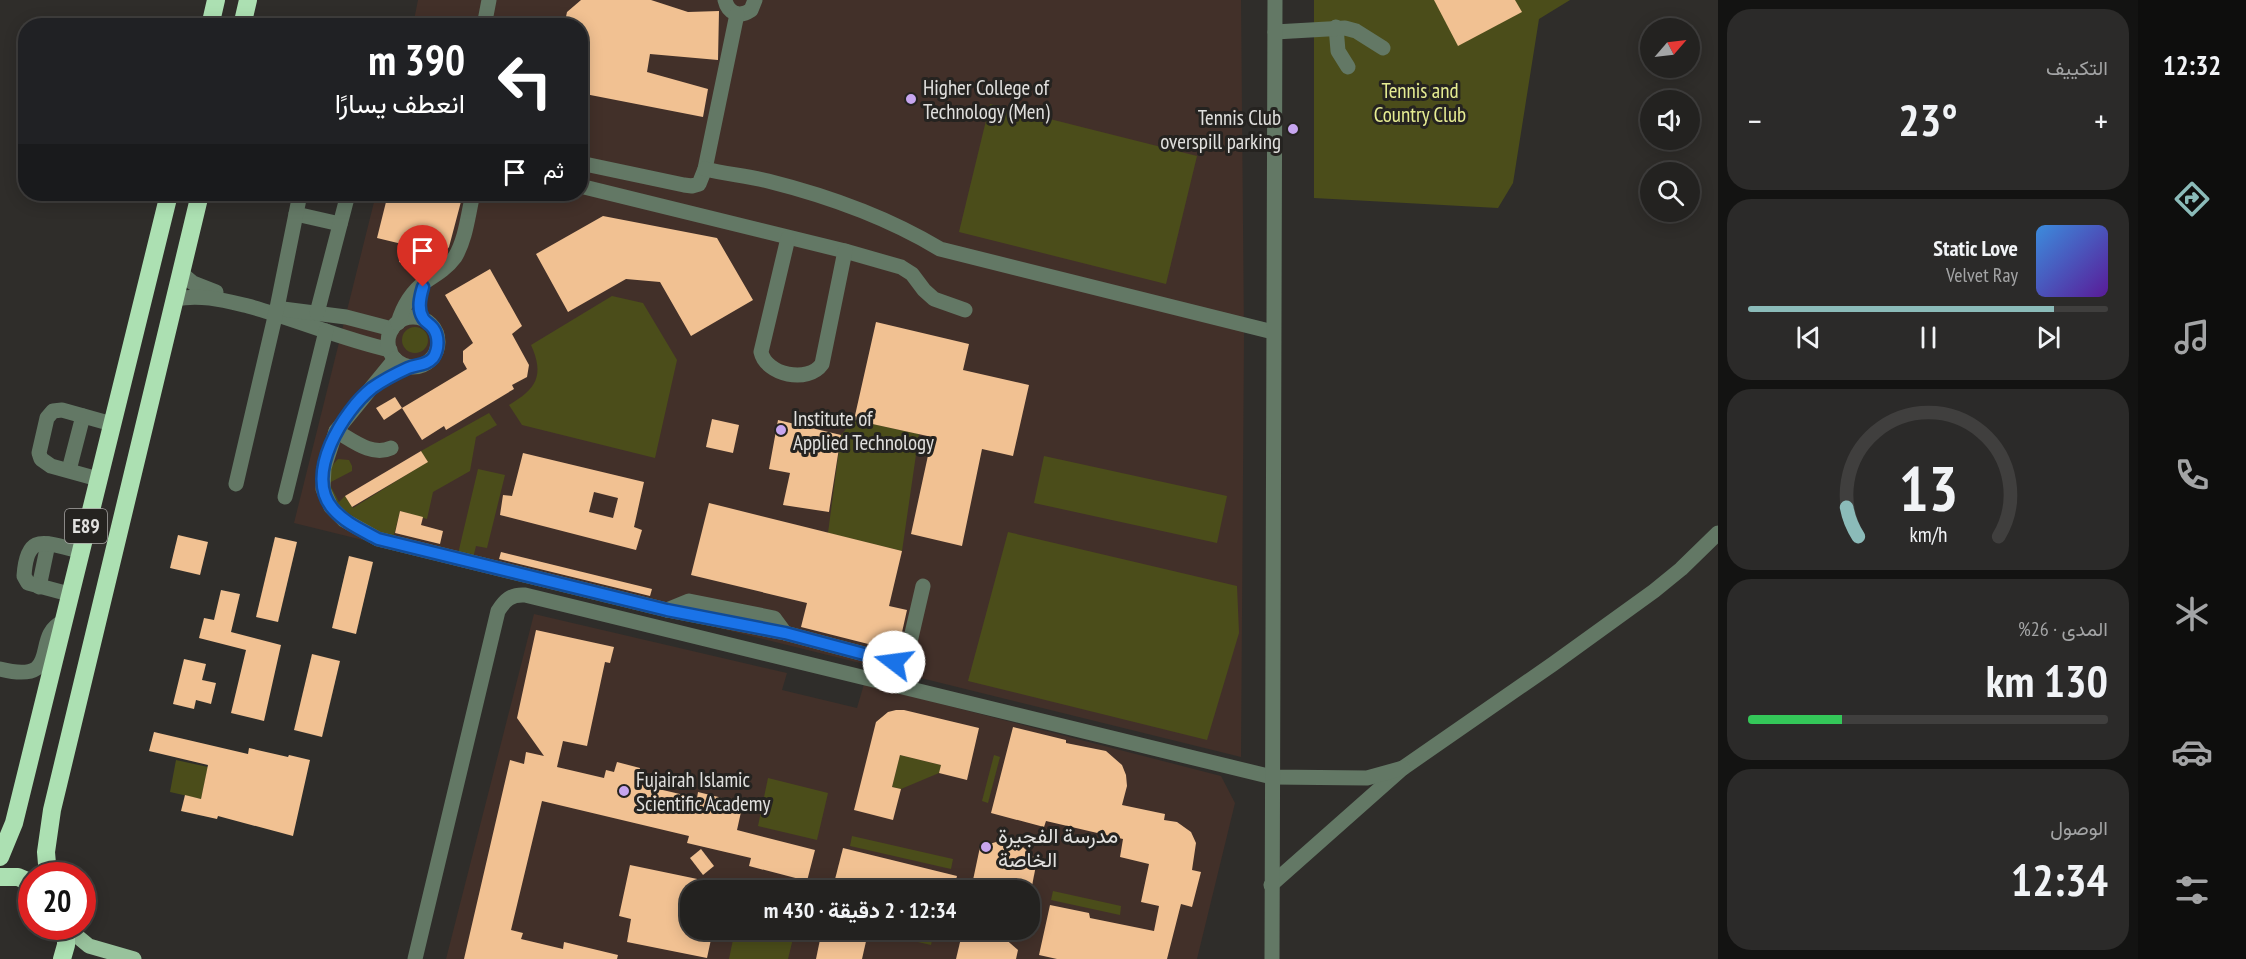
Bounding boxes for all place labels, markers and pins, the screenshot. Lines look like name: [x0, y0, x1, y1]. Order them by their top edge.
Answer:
place label: Higher College of Technology (Men): [923, 74, 1050, 125]
marker: Higher College of Technology (Men): [904, 92, 918, 106]
place label: Tennis Club overspill parking: [1160, 104, 1281, 155]
marker: Tennis Club overspill parking: [1286, 122, 1300, 136]
pin: [397, 225, 448, 287]
place label: Institute of Applied Technology: [793, 405, 934, 456]
marker: Institute of Applied Technology: [774, 423, 788, 437]
place label: Fujairah Islamic Scientific Academy: [636, 766, 770, 817]
marker: Fujairah Islamic Scientific Academy: [617, 784, 631, 798]
place label: مدرسة الفجيرة الخاصة: [998, 822, 1118, 873]
marker: مدرسة الفجيرة الخاصة: [979, 840, 993, 854]

